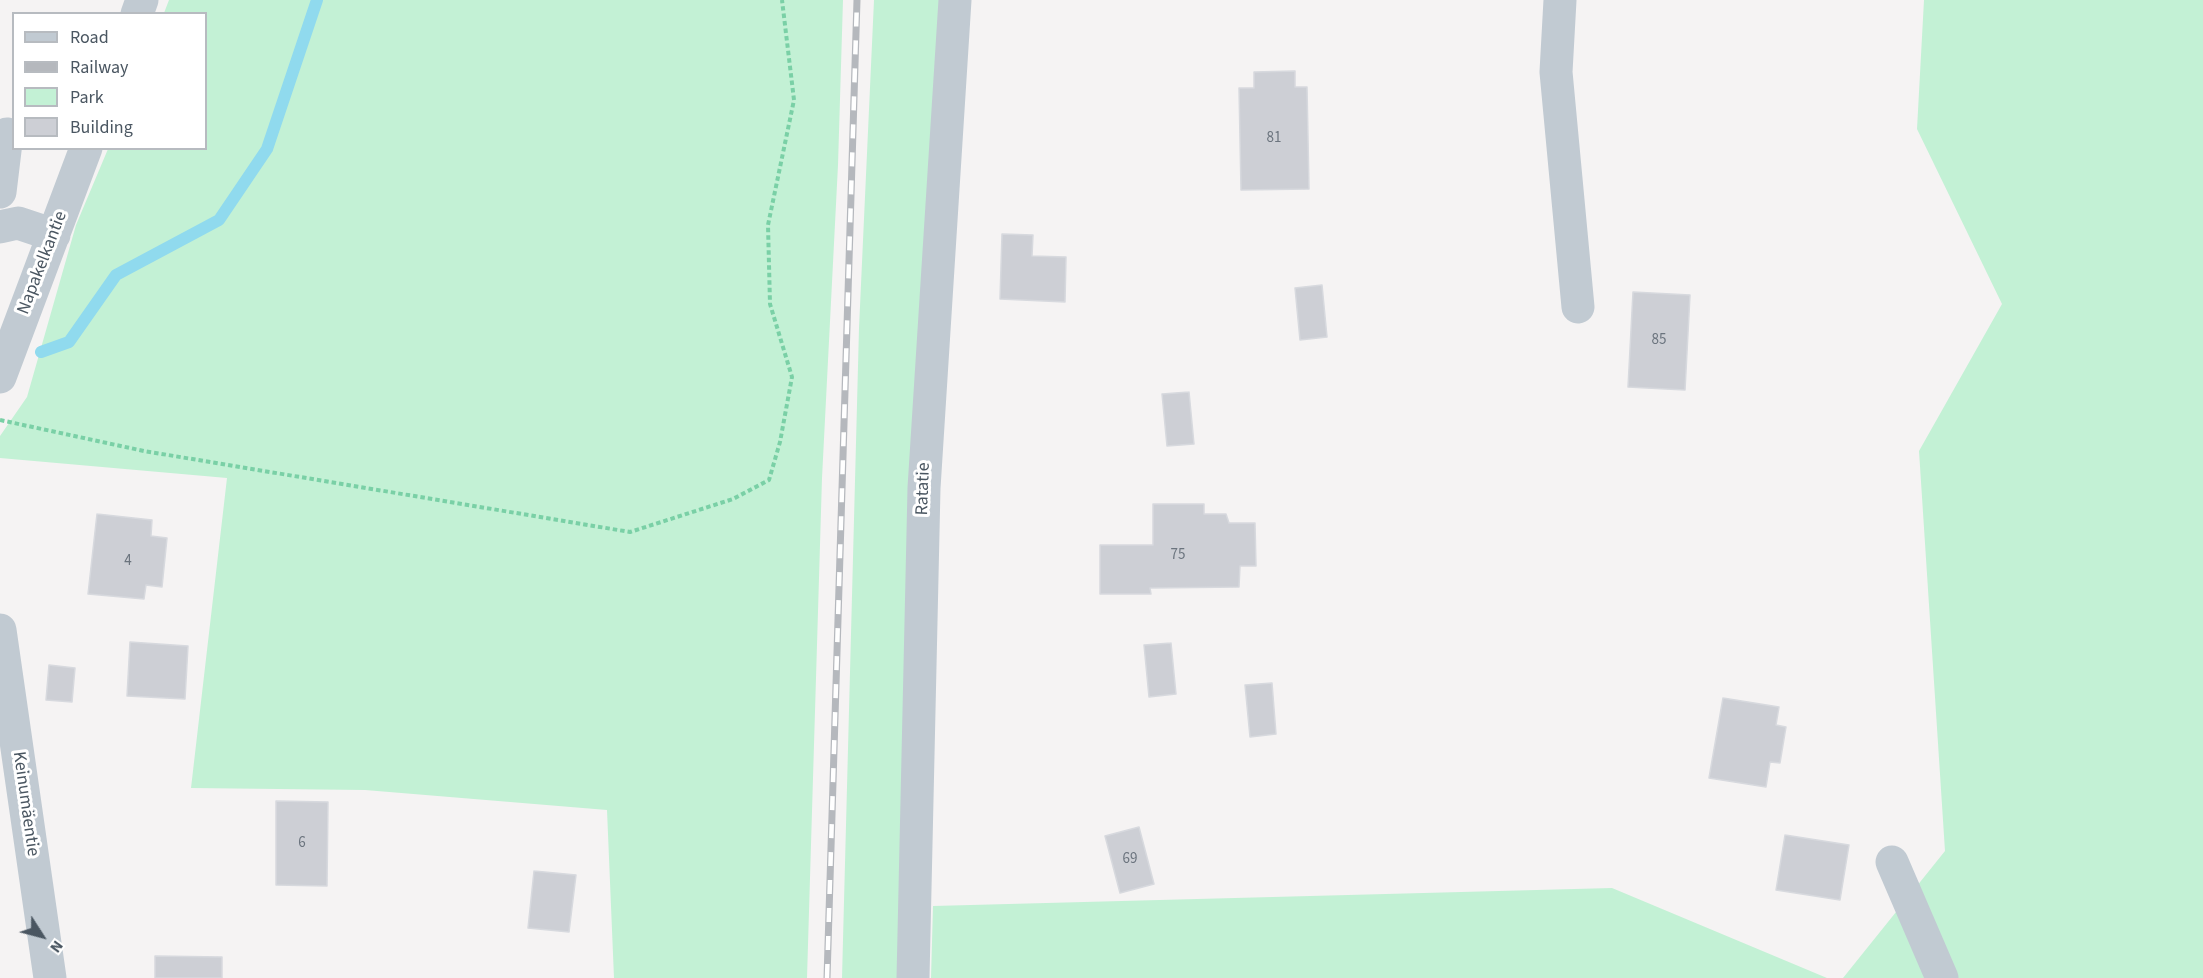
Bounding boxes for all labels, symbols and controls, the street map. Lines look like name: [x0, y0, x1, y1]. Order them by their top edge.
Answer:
legend: [12, 12, 207, 150]
text: Road: [70, 25, 109, 50]
text: Railway: [70, 55, 129, 80]
text: Park: [70, 85, 104, 110]
text: Building: [70, 115, 133, 140]
house number: 81: [1267, 130, 1281, 148]
street label: Napakelkantie: [13, 208, 73, 318]
house number: 85: [1652, 332, 1666, 350]
street label: Ratatie: [912, 462, 936, 516]
house number: 75: [1171, 547, 1185, 565]
house number: 4: [124, 553, 132, 571]
street label: Keinumäentie: [7, 750, 43, 858]
house number: 6: [298, 835, 306, 853]
house number: 69: [1123, 851, 1137, 869]
north arrow: [12, 906, 72, 966]
text: N: [45, 936, 69, 957]

